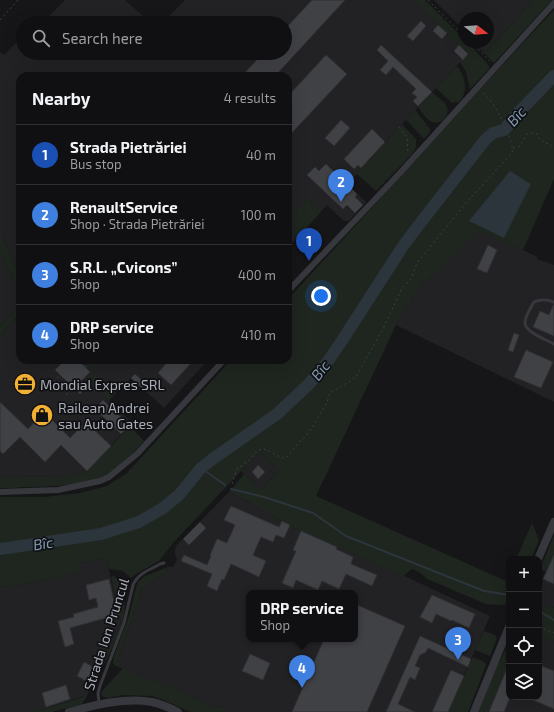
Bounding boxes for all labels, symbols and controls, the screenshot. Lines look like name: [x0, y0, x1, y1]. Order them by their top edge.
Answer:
north arrow: [458, 12, 494, 48]
search box: [16, 16, 292, 60]
icon: search: [30, 27, 52, 49]
text: Search here: [62, 29, 143, 47]
text: Nearby: [32, 88, 90, 108]
text: 4 results: [224, 90, 276, 106]
water label: Bîc: [503, 102, 529, 130]
text: Strada Pietrăriei: [70, 138, 187, 156]
text: 1: [42, 147, 48, 163]
text: 40 m: [246, 147, 276, 163]
text: Bus stop: [70, 156, 121, 172]
pin: 2: [328, 169, 354, 202]
text: RenaultService: [70, 198, 178, 216]
text: 2: [41, 207, 49, 223]
text: 100 m: [241, 207, 276, 223]
text: Shop · Strada Pietrăriei: [70, 216, 204, 232]
pin: 1: [296, 228, 322, 261]
text: S.R.L. „Cvicons”: [70, 258, 177, 276]
text: 3: [41, 267, 49, 283]
text: 400 m: [238, 267, 276, 283]
text: Shop: [70, 276, 100, 292]
your location: [311, 286, 331, 306]
text: DRP service: [70, 318, 154, 336]
text: 4: [41, 327, 49, 343]
text: 410 m: [241, 327, 276, 343]
text: Shop: [70, 336, 100, 352]
water label: Bîc: [307, 356, 333, 384]
office icon: Mondial Expres SRL: [12, 371, 38, 397]
place label: Mondial Expres SRL: [40, 376, 165, 393]
place label: Railean Andrei sau Auto Gates: [58, 399, 153, 432]
shop icon: Railean Andrei sau Auto Gates: [29, 402, 55, 428]
water label: Bîc: [32, 533, 54, 553]
map controls: [506, 556, 542, 700]
button: +: [506, 556, 542, 592]
street label: Strada Ion Pruncul: [80, 575, 132, 692]
popup: [246, 590, 358, 642]
button: −: [506, 592, 542, 628]
text: DRP service: [260, 599, 344, 617]
text: Shop: [260, 617, 290, 633]
pin: 3: [445, 627, 471, 660]
button: locate: [506, 628, 542, 664]
pin: 4: [289, 655, 315, 688]
button: layers: [506, 664, 542, 700]

